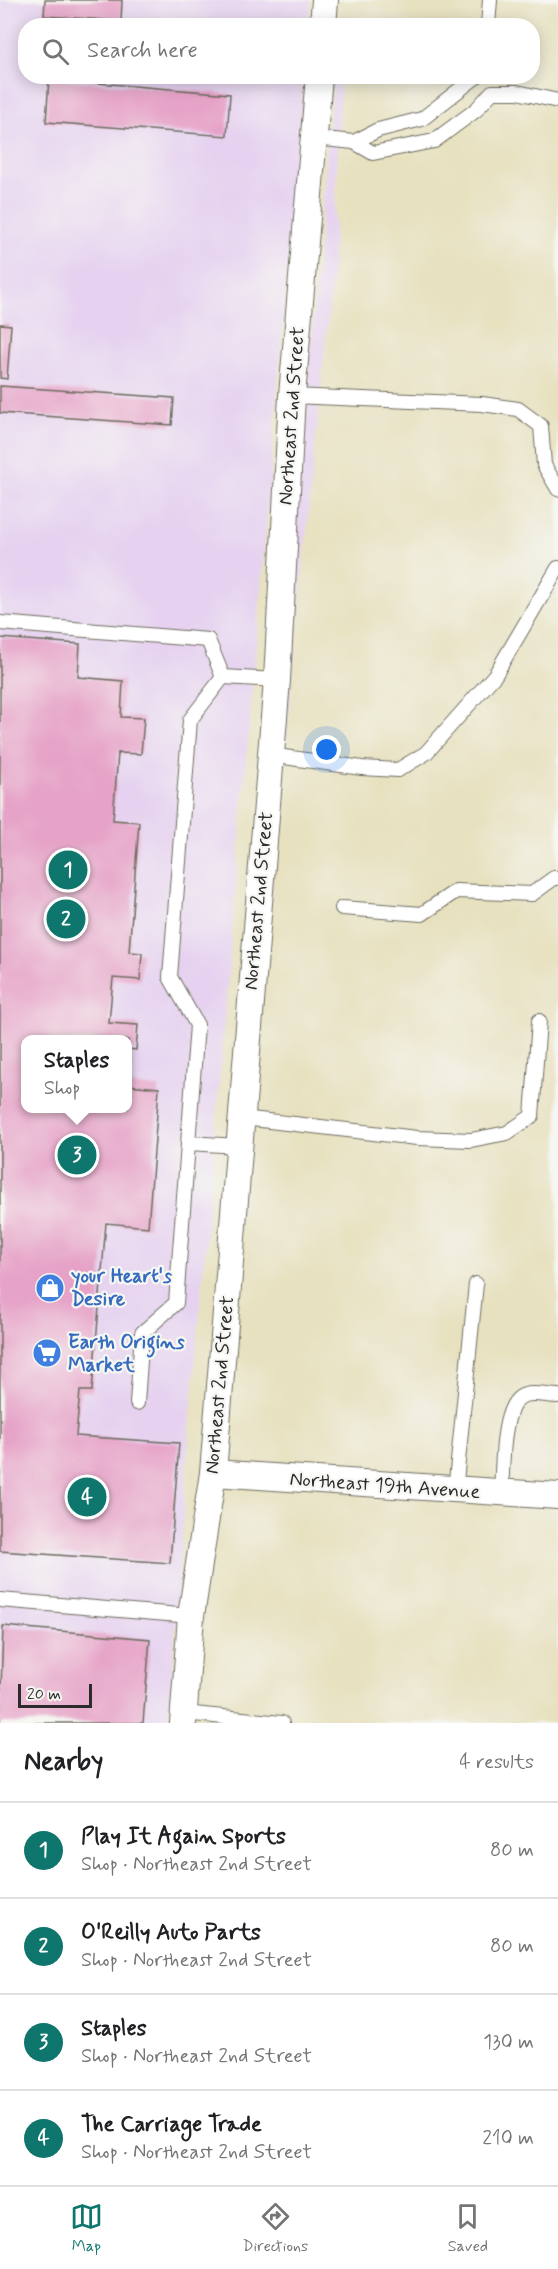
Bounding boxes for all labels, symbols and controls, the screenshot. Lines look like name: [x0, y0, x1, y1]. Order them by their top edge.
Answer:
search box: [18, 18, 540, 84]
icon: search: [39, 35, 72, 68]
text: Search here: [87, 37, 198, 65]
street label: Northeast 2nd Street: [272, 326, 312, 506]
your location: [312, 735, 341, 764]
street label: Northeast 2nd Street: [238, 811, 280, 991]
pin: 1: [48, 848, 88, 892]
pin: 2: [46, 896, 86, 942]
popup: [21, 1035, 132, 1113]
text: Staples: [44, 1047, 109, 1075]
text: Shop: [44, 1075, 80, 1102]
pin: 3: [58, 1132, 97, 1178]
place label: your Heart's Desire: [71, 1263, 172, 1313]
shop icon: your Heart's Desire: [34, 1272, 66, 1304]
street label: Northeast 2nd Street: [199, 1295, 241, 1475]
place label: Earth Origins Market: [68, 1329, 185, 1379]
supermarket icon: Earth Origins Market: [31, 1337, 63, 1369]
street label: Northeast 19th Avenue: [289, 1466, 481, 1506]
pin: 4: [68, 1474, 106, 1520]
scale bar: [18, 1681, 92, 1708]
text: 20 m: [27, 1684, 61, 1705]
text: Nearby: [24, 1745, 103, 1779]
text: 4 results: [459, 1749, 534, 1776]
text: Play It Again Sports: [81, 1823, 286, 1851]
text: 1: [39, 1837, 48, 1864]
text: 80 m: [490, 1837, 534, 1864]
text: Shop · Northeast 2nd Street: [81, 1851, 312, 1878]
text: O'Reilly Auto Parts: [81, 1919, 261, 1947]
text: 2: [39, 1933, 48, 1960]
text: 80 m: [490, 1933, 534, 1960]
text: Shop · Northeast 2nd Street: [81, 1947, 312, 1974]
text: Staples: [81, 2015, 147, 2043]
text: 3: [39, 2029, 48, 2056]
text: 130 m: [483, 2029, 534, 2056]
text: Shop · Northeast 2nd Street: [81, 2043, 312, 2070]
text: The Carriage Trade: [81, 2111, 262, 2139]
text: 4: [38, 2125, 49, 2152]
text: 210 m: [482, 2125, 534, 2152]
text: Shop · Northeast 2nd Street: [81, 2139, 312, 2166]
tab: Map: [70, 2200, 103, 2257]
tab: Directions: [242, 2200, 308, 2257]
tab: Saved: [448, 2200, 488, 2257]

